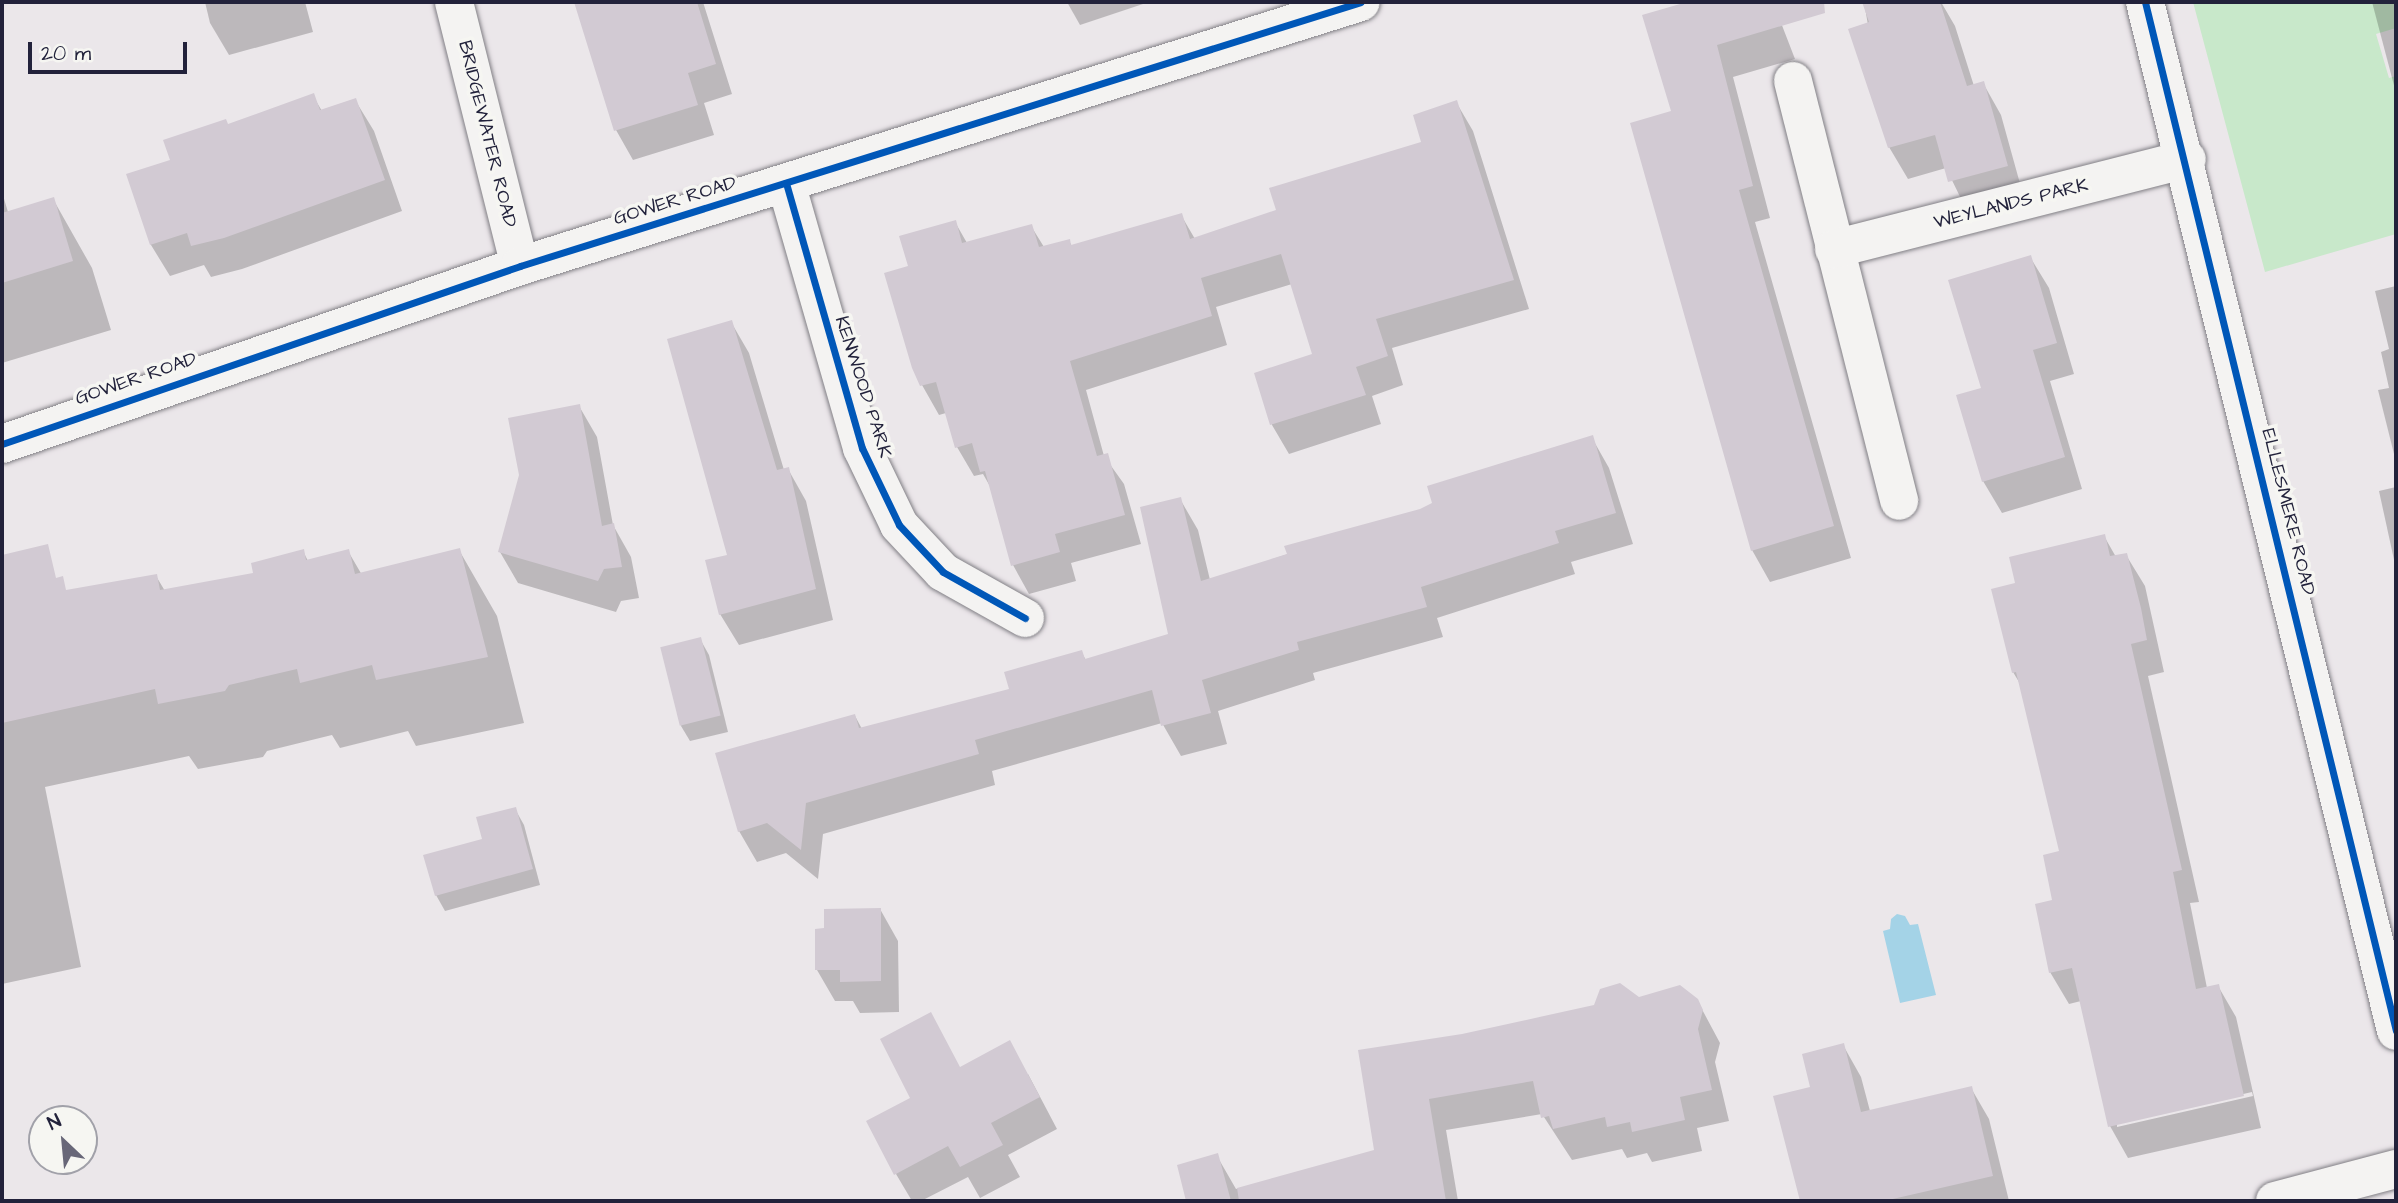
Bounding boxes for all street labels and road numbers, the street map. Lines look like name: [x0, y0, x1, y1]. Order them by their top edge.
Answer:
street label: BRIDGEWATER ROAD: [453, 38, 521, 230]
street label: GOWER ROAD: [611, 172, 739, 230]
street label: WEYLANDS PARK: [1932, 174, 2090, 234]
street label: KENWOOD PARK: [829, 313, 897, 461]
street label: GOWER ROAD: [72, 348, 200, 410]
street label: ELLESMERE ROAD: [2256, 426, 2320, 598]

